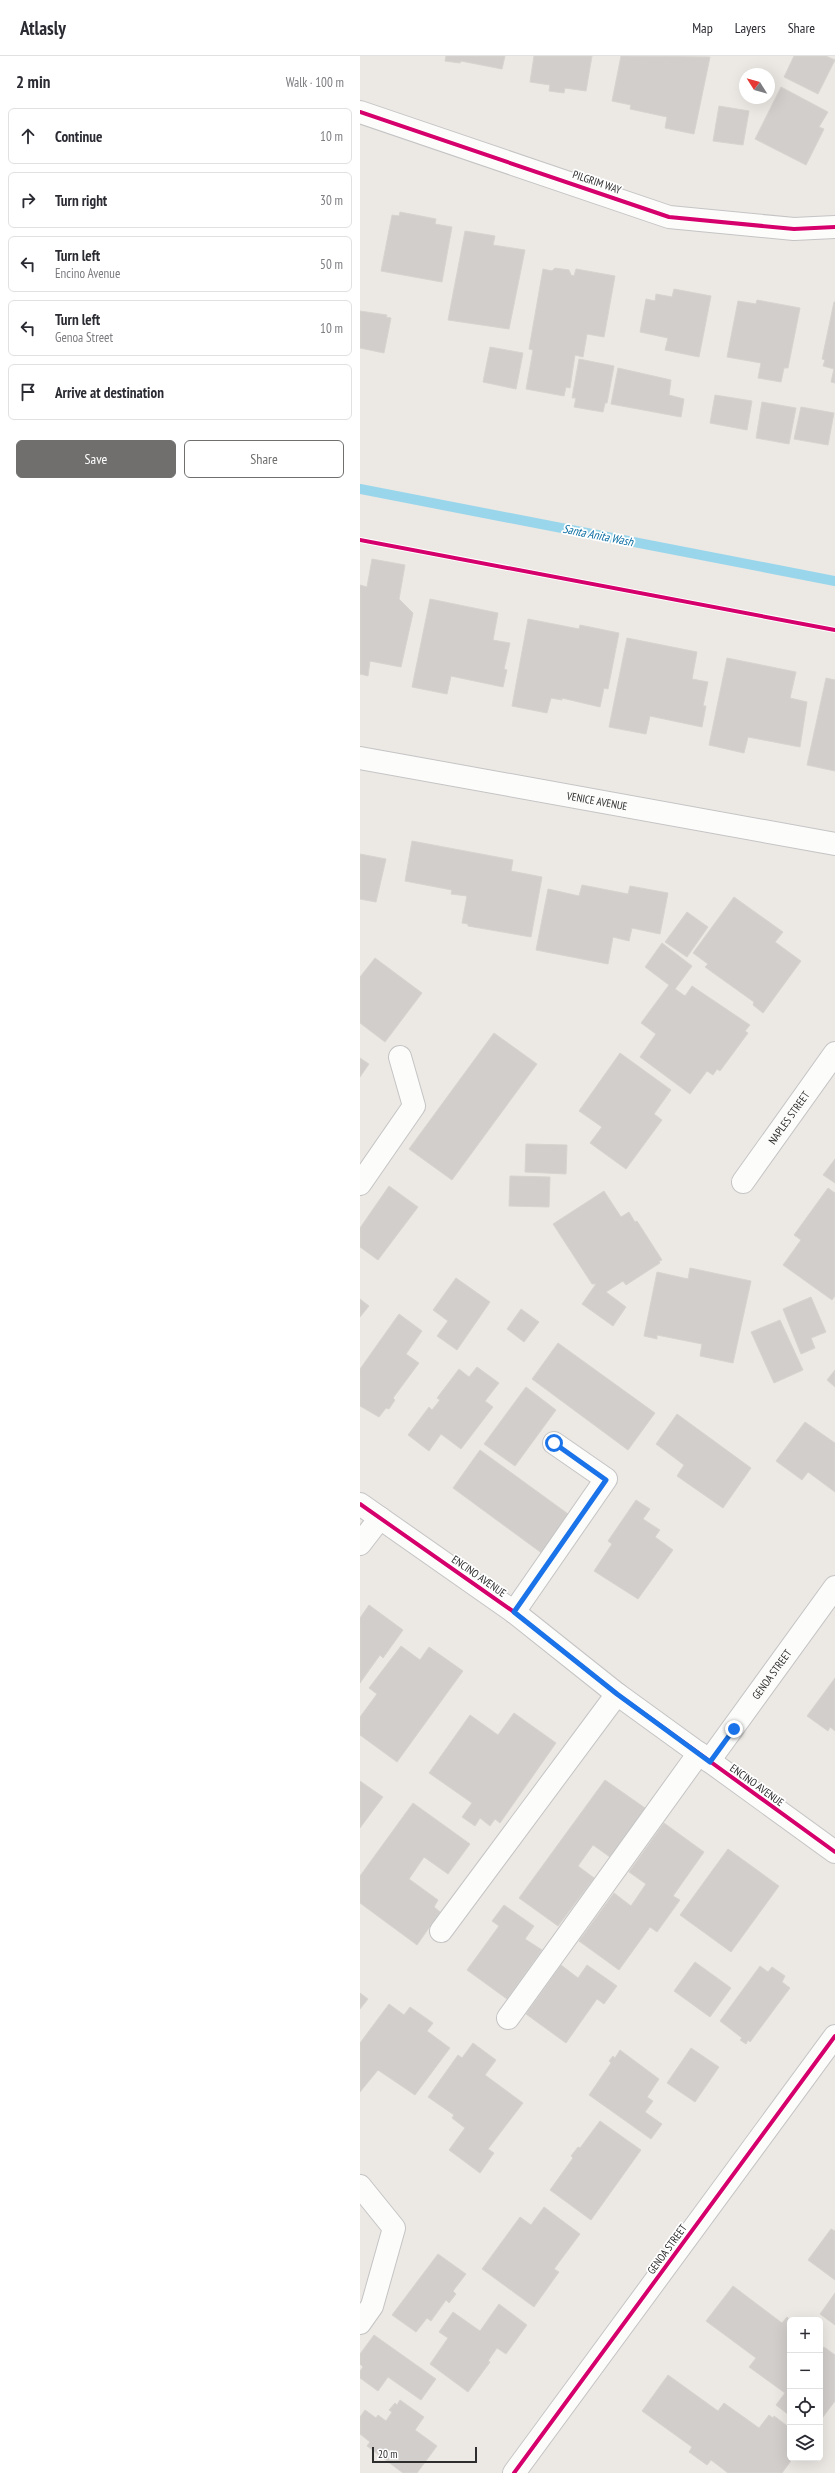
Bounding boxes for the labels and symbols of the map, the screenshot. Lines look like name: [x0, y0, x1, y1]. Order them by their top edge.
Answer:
north arrow: [739, 68, 775, 104]
street label: PILGRIM WAY: [571, 167, 623, 197]
water label: Santa Anita Wash: [562, 521, 635, 549]
street label: VENICE AVENUE: [565, 788, 629, 813]
street label: NAPLES STREET: [765, 1088, 813, 1147]
route start: [545, 1434, 563, 1452]
street label: ENCINO AVENUE: [449, 1552, 509, 1600]
street label: GENOA STREET: [749, 1647, 795, 1702]
route end: [725, 1720, 743, 1738]
street label: ENCINO AVENUE: [727, 1761, 787, 1809]
street label: GENOA STREET: [644, 2221, 690, 2277]
scale bar: [372, 2445, 477, 2464]

